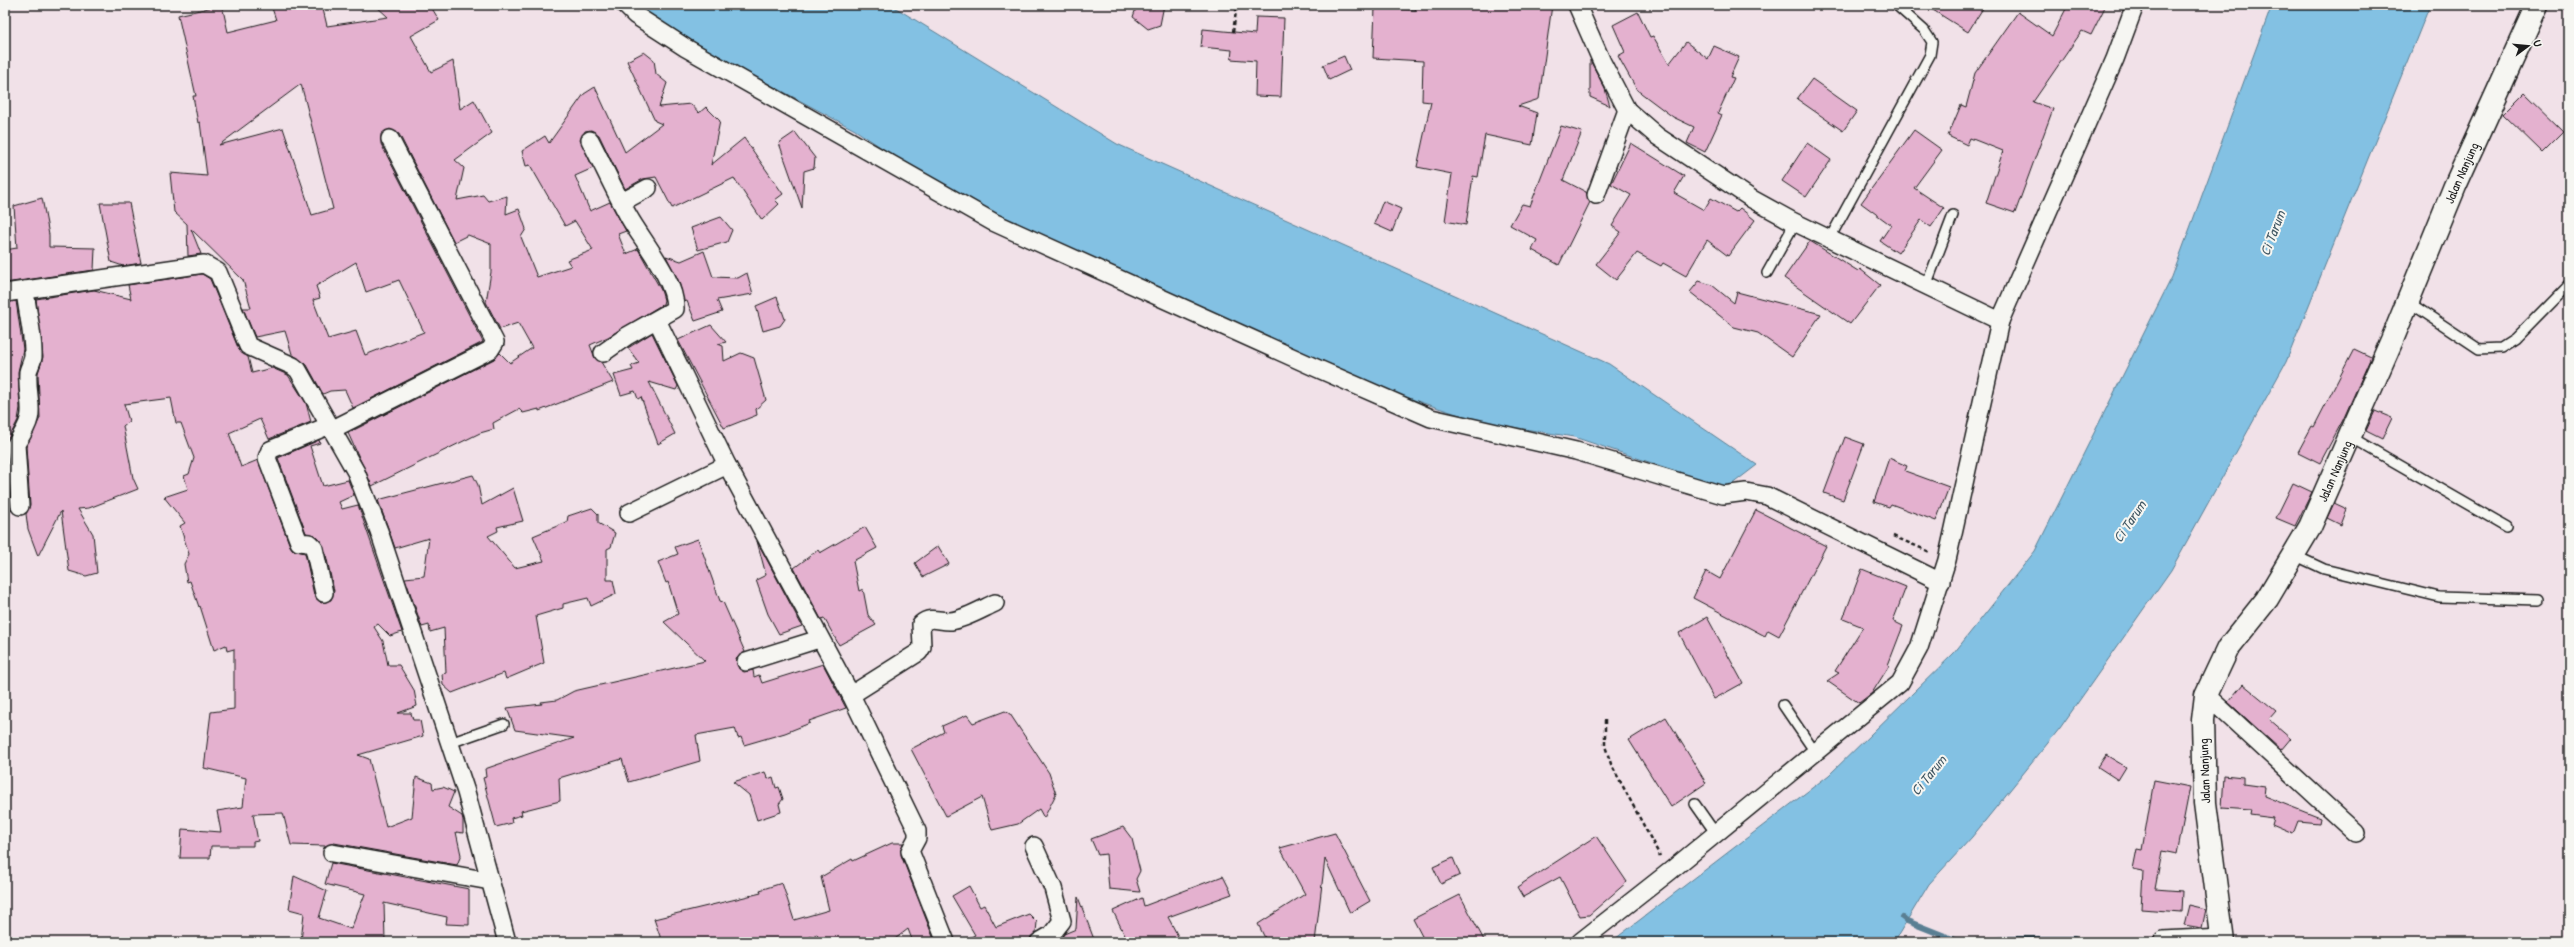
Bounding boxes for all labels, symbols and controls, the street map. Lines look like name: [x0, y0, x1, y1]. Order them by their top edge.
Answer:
north arrow: [2508, 26, 2548, 66]
text: U: [2530, 38, 2545, 48]
street label: Jalan Nanjung: [2440, 139, 2483, 206]
water label: Ci Tarum: [2255, 207, 2289, 258]
street label: Jalan Nanjung: [2313, 437, 2356, 504]
water label: Ci Tarum: [2108, 496, 2150, 546]
street label: Jalan Nanjung: [2194, 738, 2214, 804]
water label: Ci Tarum: [1906, 751, 1950, 799]

